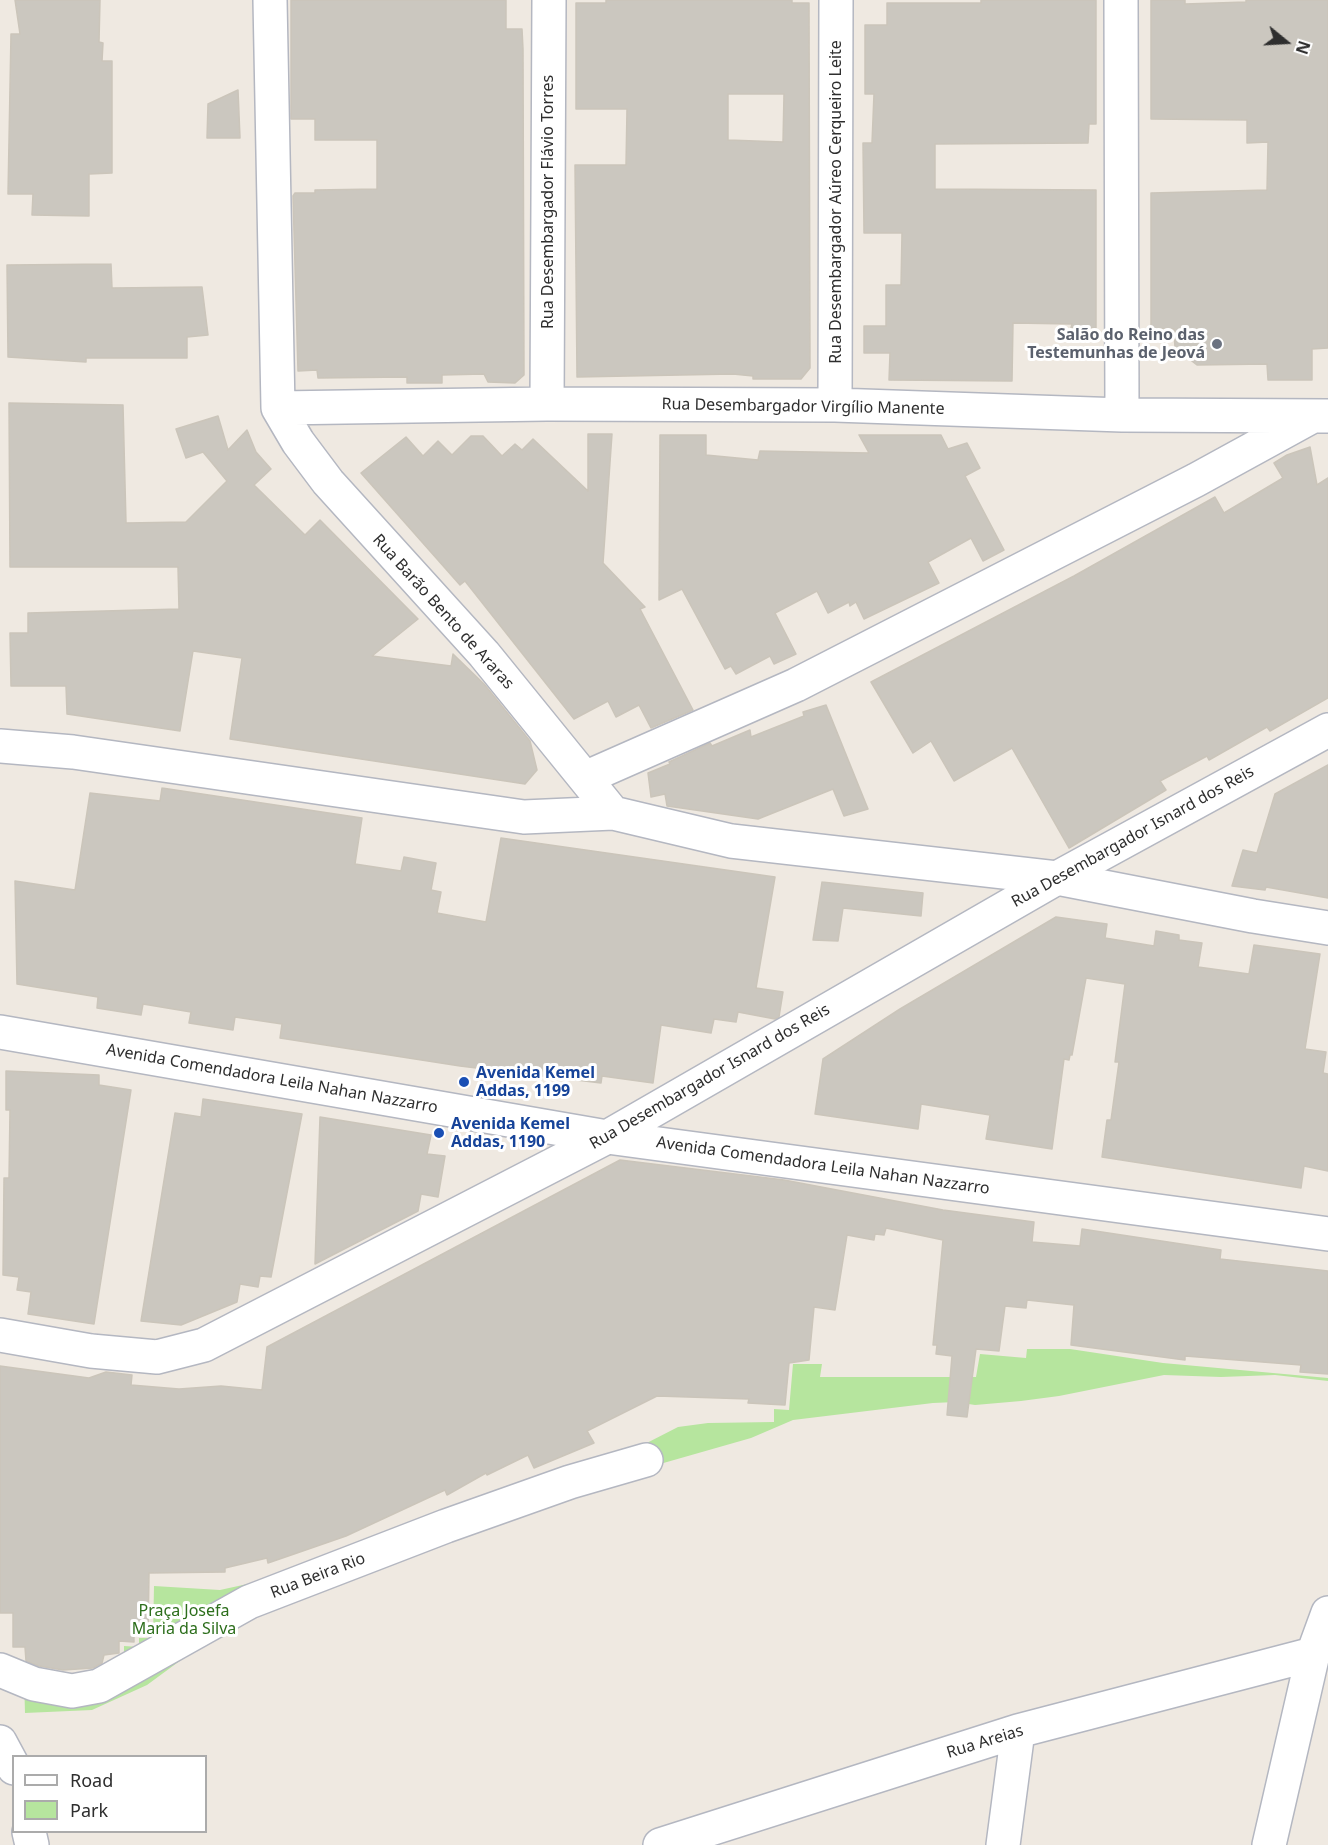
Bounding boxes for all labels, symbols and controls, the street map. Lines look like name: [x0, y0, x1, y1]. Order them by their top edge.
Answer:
north arrow: [1256, 12, 1316, 72]
text: N: [1291, 38, 1316, 57]
street label: Rua Desembargador Aúreo Cerqueiro Leite: [826, 40, 846, 364]
street label: Rua Desembargador Flávio Torres: [538, 75, 558, 329]
place label: Salão do Reino das Testemunhas de Jeová: [1027, 325, 1205, 363]
marker: Salão do Reino das Testemunhas de Jeová: [1210, 337, 1224, 351]
street label: Rua Desembargador Virgílio Manente: [661, 395, 945, 419]
street label: Rua Barão Bento de Araras: [368, 531, 518, 693]
street label: Rua Desembargador Isnard dos Reis: [1009, 762, 1257, 912]
street label: Rua Desembargador Isnard dos Reis: [587, 1000, 833, 1154]
street label: Avenida Comendadora Leila Nahan Nazzarro: [105, 1040, 439, 1118]
place label: Avenida Kemel Addas, 1199: [476, 1063, 595, 1101]
marker: Avenida Kemel Addas, 1199: [457, 1075, 471, 1089]
place label: Avenida Kemel Addas, 1190: [451, 1114, 570, 1152]
marker: Avenida Kemel Addas, 1190: [432, 1126, 446, 1140]
street label: Avenida Comendadora Leila Nahan Nazzarro: [655, 1133, 991, 1199]
street label: Rua Beira Rio: [268, 1549, 368, 1603]
park label: Praça Josefa Maria da Silva: [132, 1601, 236, 1639]
street label: Rua Areias: [944, 1721, 1026, 1763]
legend: [12, 1755, 207, 1833]
text: Road: [70, 1768, 113, 1792]
text: Park: [70, 1798, 108, 1822]

